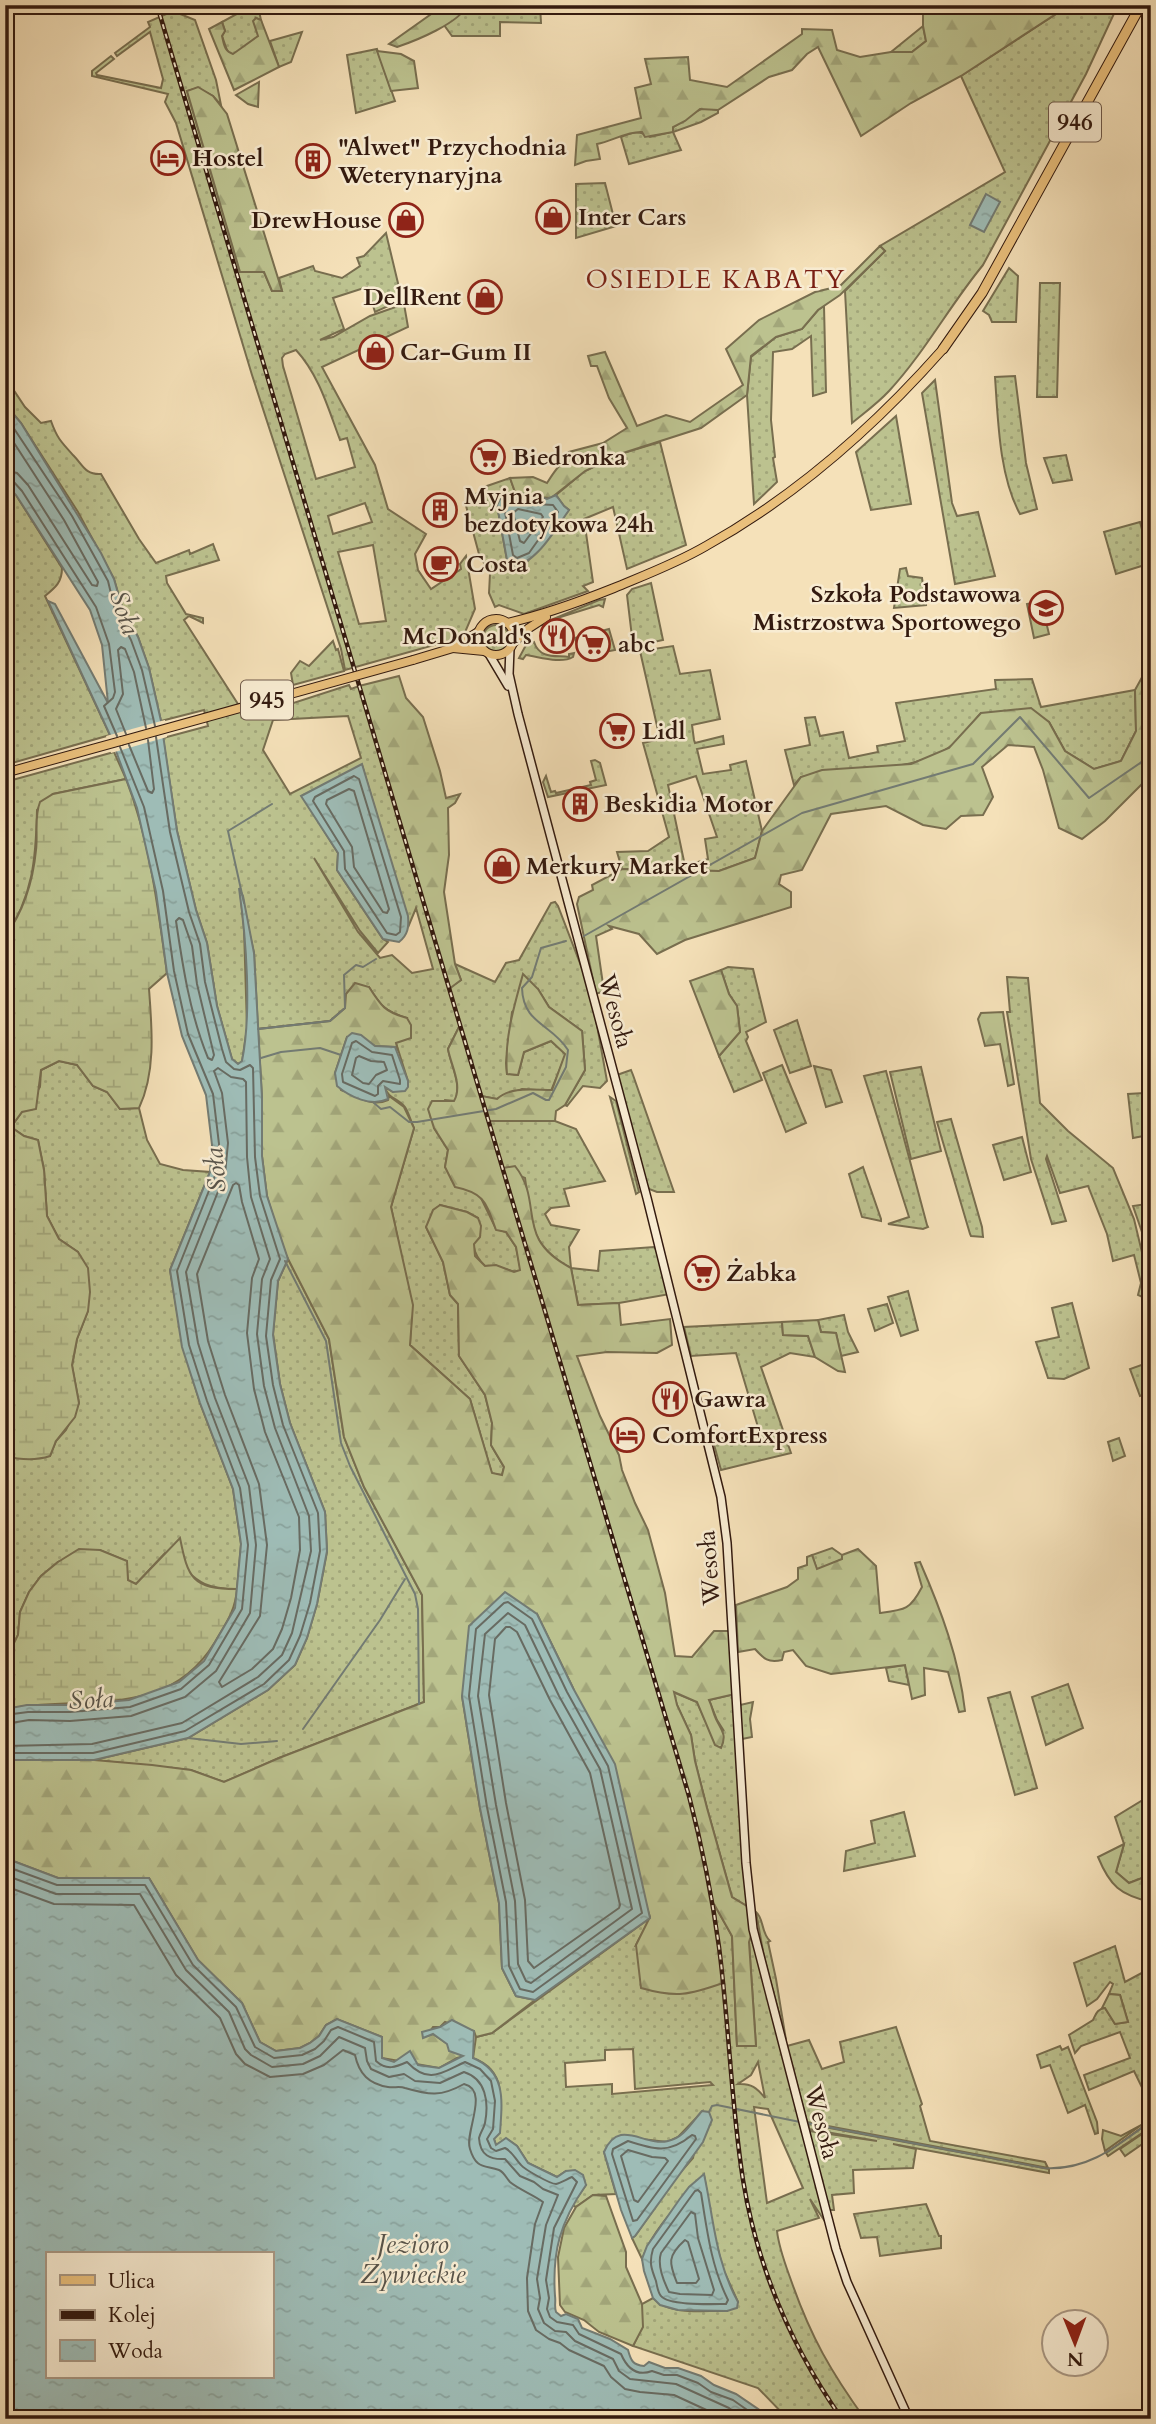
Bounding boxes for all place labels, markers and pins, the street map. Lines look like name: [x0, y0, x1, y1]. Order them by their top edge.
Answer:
place label: "Alwet" Przychodnia Weterynaryjna: [337, 131, 567, 192]
hotel icon: Hostel: [149, 139, 187, 177]
place label: Hostel: [192, 142, 263, 175]
building icon: "Alwet" Przychodnia Weterynaryjna: [294, 142, 332, 180]
shop icon: Inter Cars: [534, 198, 572, 236]
shop icon: DrewHouse: [387, 201, 425, 239]
place label: Inter Cars: [578, 201, 686, 234]
place label: DrewHouse: [251, 204, 382, 237]
shop icon: DellRent: [466, 278, 504, 316]
place label: DellRent: [363, 281, 462, 314]
shop icon: Car-Gum II: [357, 333, 395, 371]
place label: Car-Gum II: [400, 336, 531, 369]
supermarket icon: Biedronka: [469, 438, 507, 476]
place label: Biedronka: [512, 441, 626, 474]
place label: Myjnia bezdotykowa 24h: [464, 480, 654, 541]
building icon: Myjnia bezdotykowa 24h: [421, 491, 459, 529]
cafe icon: Costa: [422, 545, 460, 583]
place label: Costa: [466, 548, 528, 581]
place label: Szkoła Podstawowa Mistrzostwa Sportowego: [753, 578, 1021, 639]
school or university icon: Szkoła Podstawowa Mistrzostwa Sportowego: [1027, 589, 1065, 627]
restaurant icon: McDonald's: [538, 617, 576, 655]
place label: McDonald's: [402, 620, 532, 653]
supermarket icon: abc: [574, 625, 612, 663]
place label: abc: [618, 628, 655, 661]
supermarket icon: Lidl: [598, 712, 636, 750]
place label: Lidl: [642, 715, 686, 748]
building icon: Beskidia Motor: [561, 785, 599, 823]
place label: Beskidia Motor: [604, 788, 773, 821]
shop icon: Merkury Market: [483, 847, 521, 885]
place label: Merkury Market: [526, 850, 708, 883]
supermarket icon: Żabka: [683, 1254, 721, 1292]
place label: Żabka: [726, 1257, 797, 1290]
restaurant icon: Gawra: [651, 1380, 689, 1418]
place label: Gawra: [694, 1383, 766, 1416]
hotel icon: ComfortExpress: [608, 1416, 646, 1454]
place label: ComfortExpress: [652, 1419, 828, 1452]

